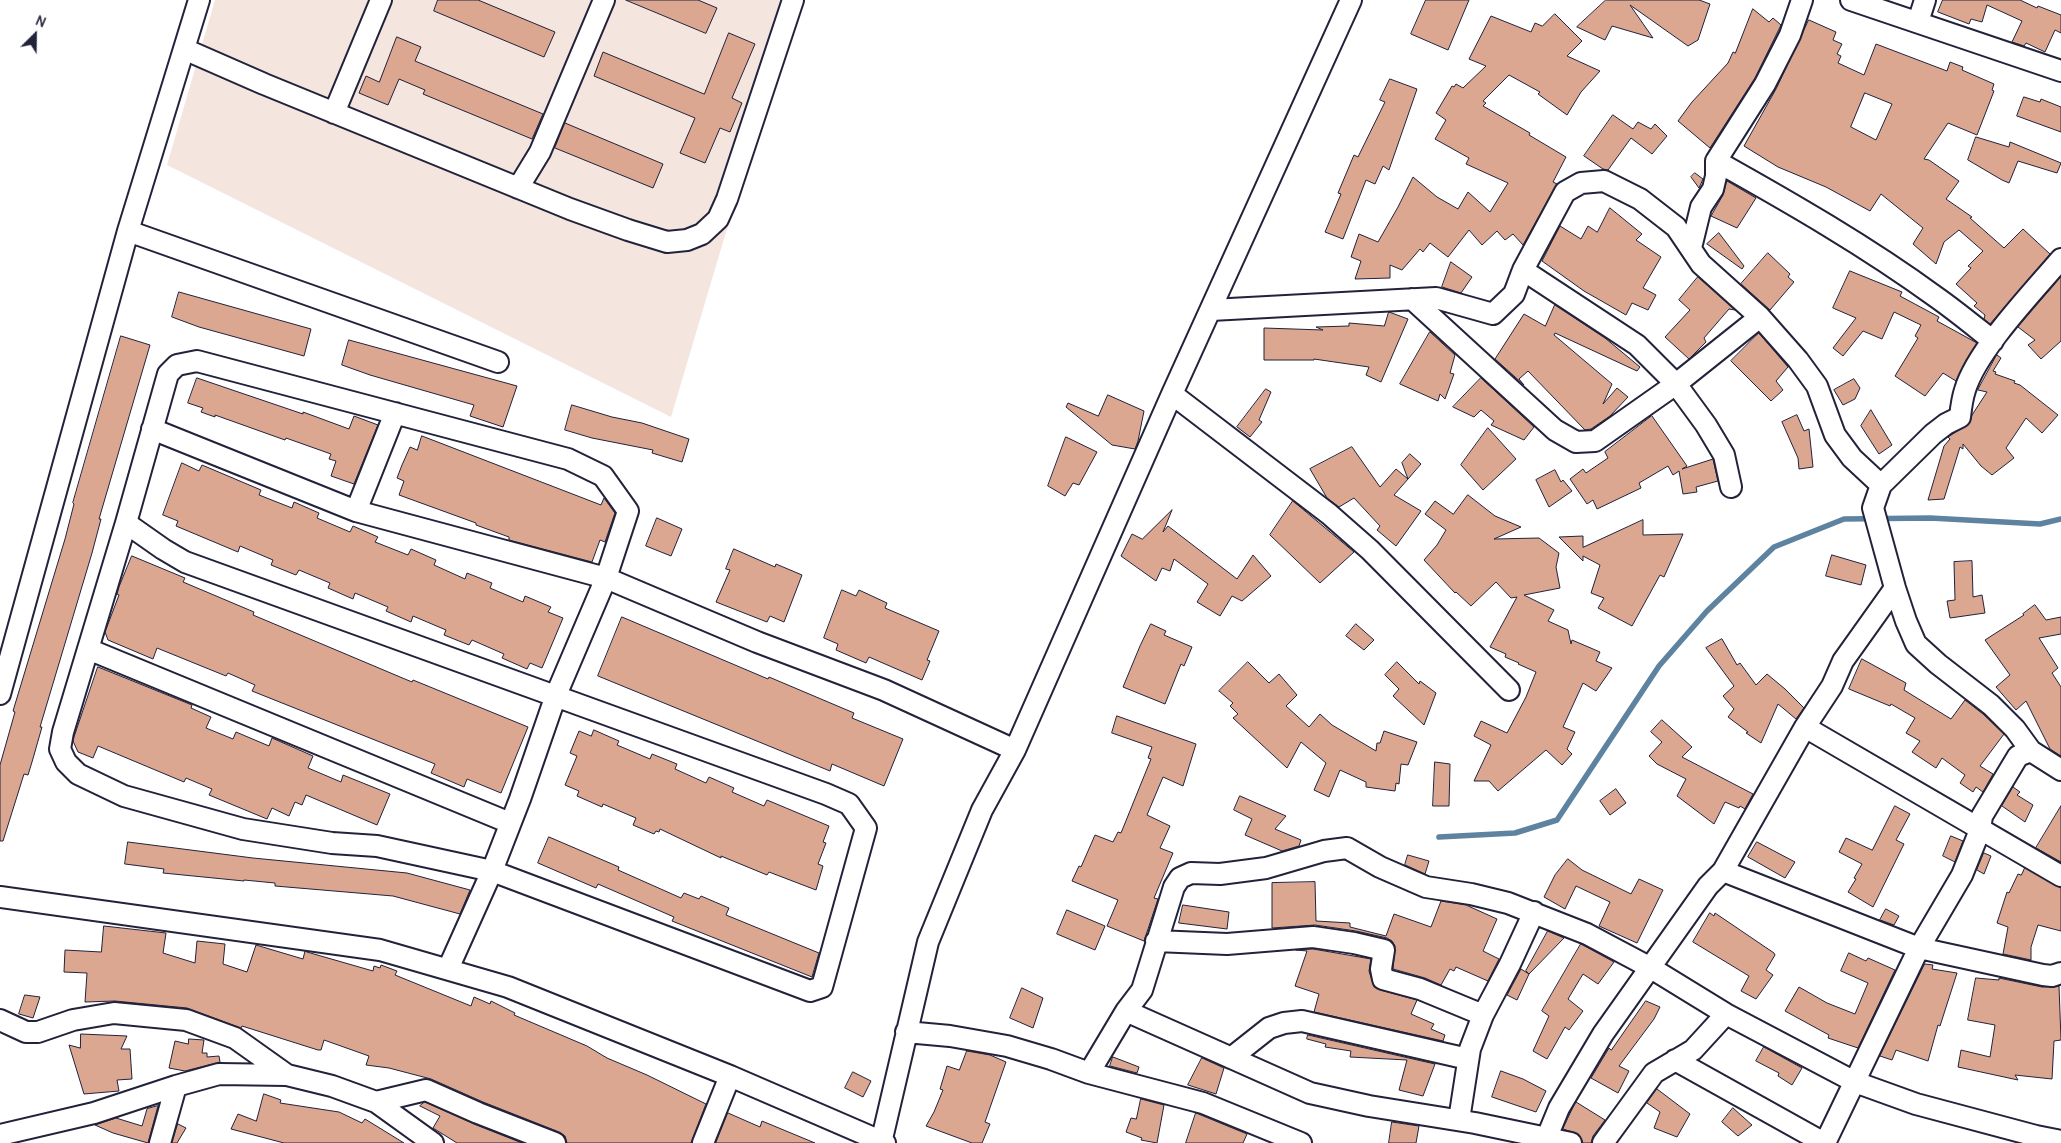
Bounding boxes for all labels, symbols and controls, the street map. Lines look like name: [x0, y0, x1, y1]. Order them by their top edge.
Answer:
north arrow: [10, 10, 60, 60]
text: N: [33, 11, 49, 31]

